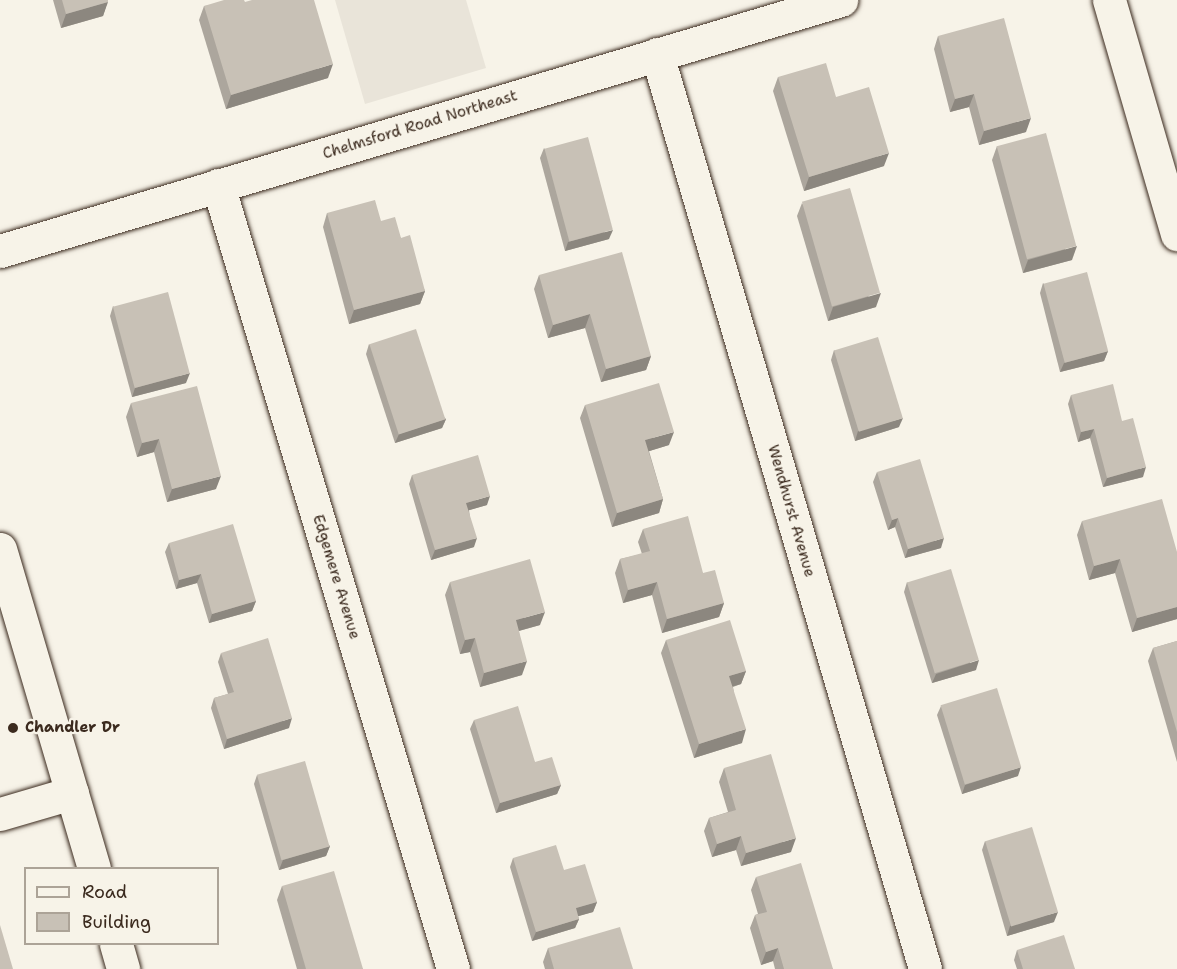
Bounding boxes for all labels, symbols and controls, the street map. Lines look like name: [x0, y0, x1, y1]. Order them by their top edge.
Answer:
street label: Chelmsford Road Northeast: [321, 87, 519, 163]
street label: Wendhurst Avenue: [764, 443, 818, 579]
street label: Edgemere Avenue: [308, 512, 364, 642]
place label: Chandler Dr: [25, 719, 120, 737]
marker: Chandler Dr: [6, 721, 20, 735]
legend: [24, 867, 219, 945]
text: Road: [82, 880, 127, 904]
text: Building: [82, 910, 151, 934]

